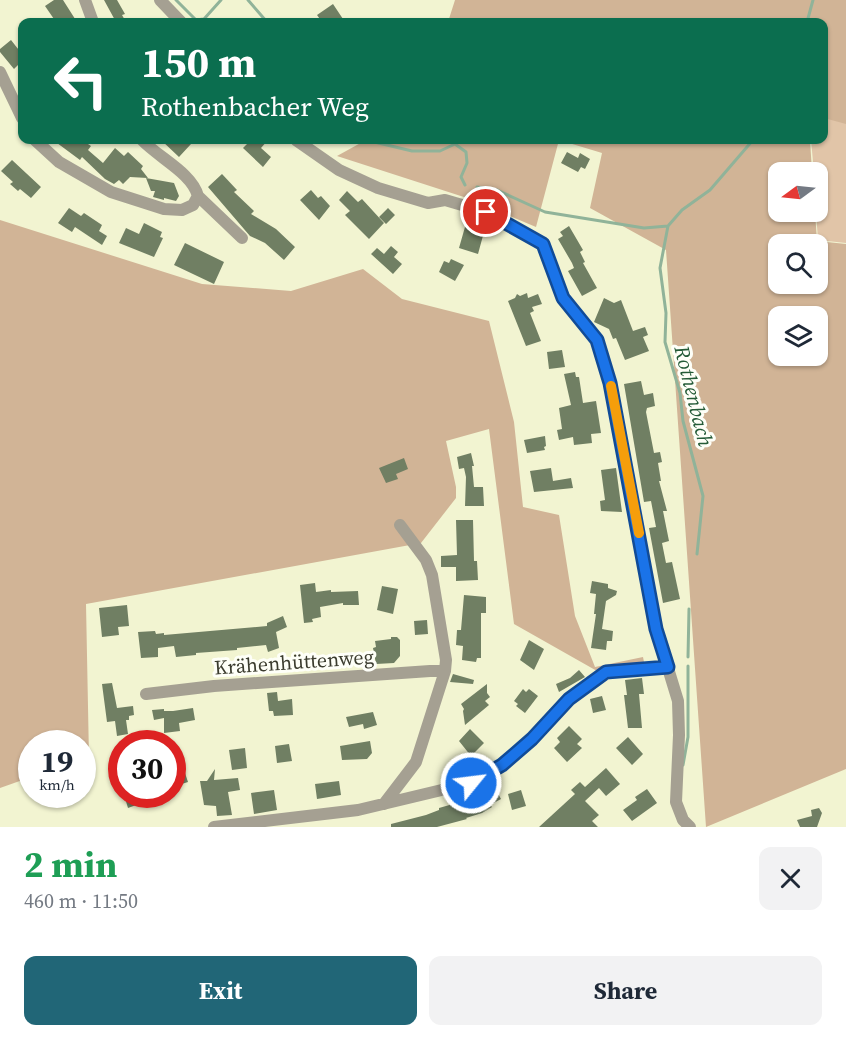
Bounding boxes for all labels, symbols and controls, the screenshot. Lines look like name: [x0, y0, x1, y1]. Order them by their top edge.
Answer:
text: 150 m: [141, 33, 256, 91]
icon: left: [42, 42, 120, 120]
text: Rothenbacher Weg: [141, 88, 369, 125]
north arrow: [768, 162, 828, 222]
map controls: [768, 162, 828, 366]
pin: [460, 186, 511, 237]
icon: arrive: [469, 195, 502, 228]
button: search: [768, 234, 828, 294]
button: layers: [768, 306, 828, 366]
water label: Rothenbach: [667, 341, 721, 450]
street label: Krähenhüttenweg: [213, 642, 375, 682]
speed limit sign: 30: [108, 730, 186, 808]
text: 19: [41, 741, 73, 782]
position arrow: [439, 751, 503, 815]
text: km/h: [39, 774, 75, 795]
text: 2 min: [24, 840, 117, 889]
button: close: [759, 847, 822, 910]
text: 460 m · 11:50: [24, 887, 138, 915]
button: Exit: [24, 956, 417, 1025]
button: Share: [429, 956, 822, 1025]

